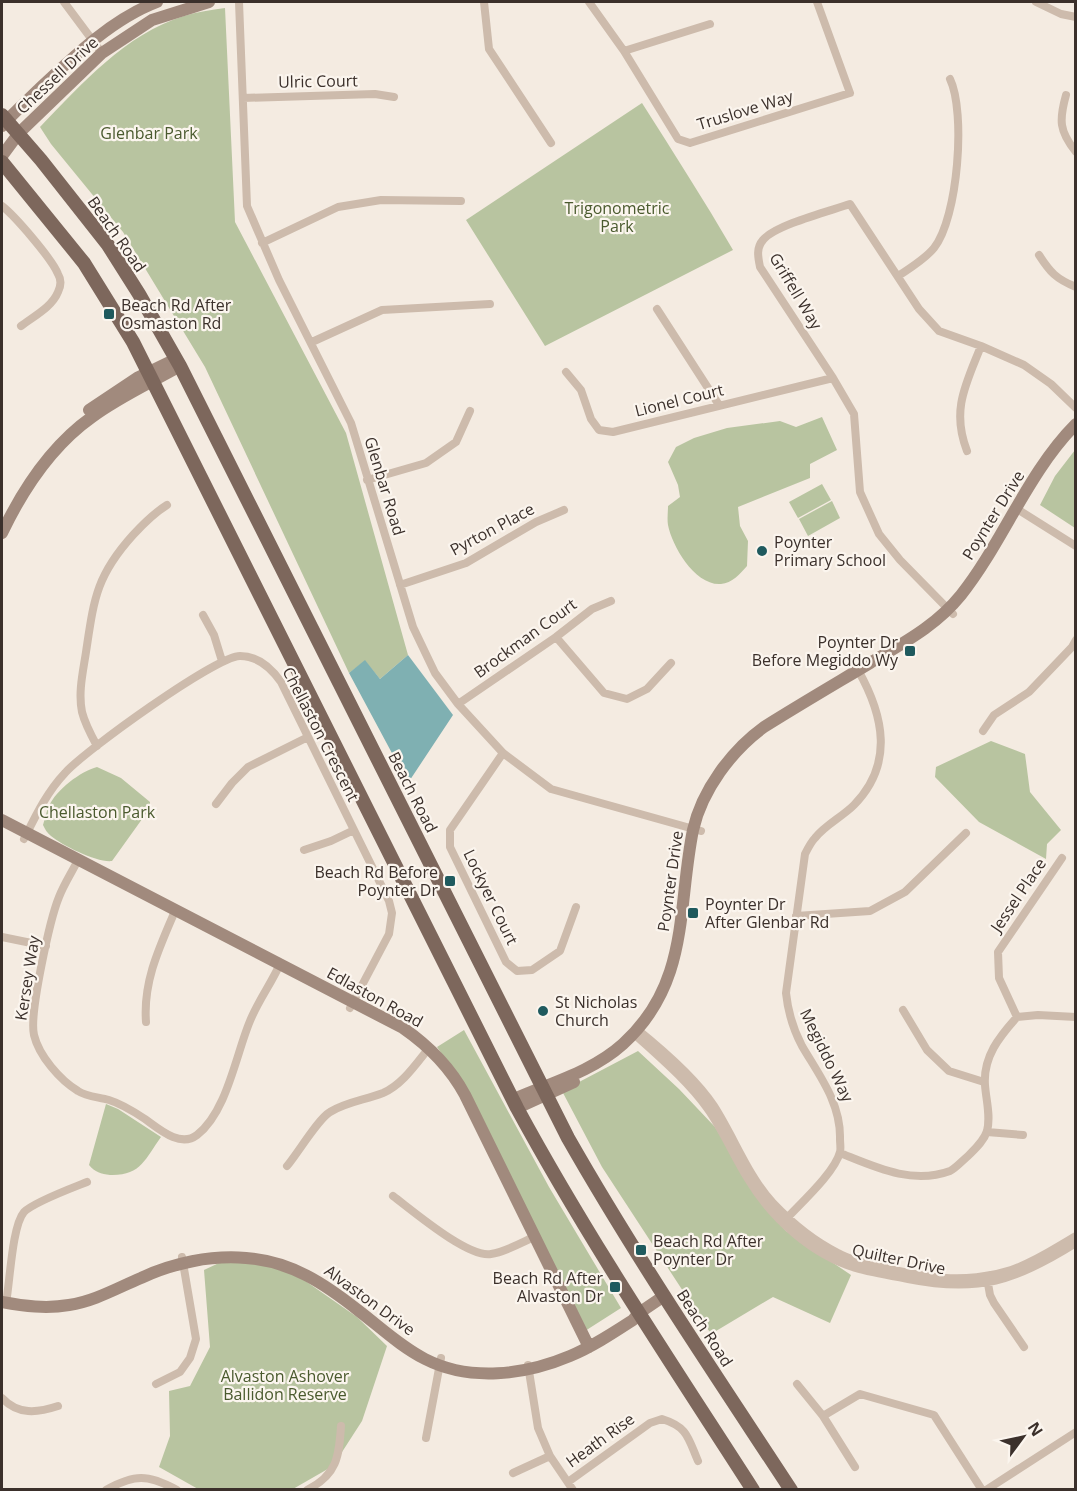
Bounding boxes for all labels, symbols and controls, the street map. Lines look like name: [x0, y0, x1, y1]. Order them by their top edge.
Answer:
street label: Chessell Drive: [11, 31, 103, 119]
street label: Ulric Court: [278, 69, 358, 93]
street label: Truslove Way: [694, 85, 797, 135]
park label: Glenbar Park: [100, 122, 198, 144]
street label: Beach Road: [83, 192, 151, 276]
park label: Trigonometric Park: [565, 197, 670, 237]
street label: Griffell Way: [764, 249, 828, 334]
place label: Beach Rd After Osmaston Rd: [121, 294, 232, 334]
marker: Beach Rd After Osmaston Rd: [102, 307, 116, 321]
street label: Lionel Court: [632, 378, 726, 422]
street label: Glenbar Road: [360, 434, 410, 538]
street label: Poynter Drive: [957, 466, 1029, 564]
street label: Pyrton Place: [446, 498, 538, 560]
place label: Poynter Primary School: [774, 531, 886, 571]
marker: Poynter Primary School: [755, 544, 769, 558]
street label: Brockman Court: [469, 593, 581, 683]
place label: Poynter Dr Before Megiddo Wy: [752, 631, 899, 671]
marker: Poynter Dr Before Megiddo Wy: [903, 644, 917, 658]
street label: Chellaston Crescent: [278, 663, 365, 805]
street label: Beach Road: [383, 748, 443, 836]
park label: Chellaston Park: [39, 801, 156, 823]
street label: Poynter Drive: [652, 829, 688, 933]
street label: Lockyer Court: [458, 846, 524, 949]
street label: Jessel Place: [984, 854, 1051, 938]
place label: Beach Rd Before Poynter Dr: [314, 861, 438, 901]
marker: Beach Rd Before Poynter Dr: [443, 874, 457, 888]
place label: Poynter Dr After Glenbar Rd: [705, 893, 829, 933]
marker: Poynter Dr After Glenbar Rd: [686, 906, 700, 920]
street label: Kersey Way: [9, 933, 45, 1022]
street label: Edlaston Road: [323, 962, 427, 1032]
place label: St Nicholas Church: [555, 991, 637, 1031]
marker: St Nicholas Church: [536, 1004, 550, 1018]
street label: Megiddo Way: [795, 1005, 859, 1106]
place label: Beach Rd After Poynter Dr: [653, 1230, 764, 1270]
street label: Quilter Drive: [850, 1238, 948, 1280]
marker: Beach Rd After Poynter Dr: [634, 1243, 648, 1257]
street label: Alvaston Drive: [320, 1260, 420, 1340]
place label: Beach Rd After Alvaston Dr: [493, 1267, 603, 1307]
marker: Beach Rd After Alvaston Dr: [608, 1280, 622, 1294]
street label: Beach Road: [672, 1285, 738, 1371]
park label: Alvaston Ashover Ballidon Reserve: [221, 1365, 350, 1405]
north arrow: [993, 1407, 1053, 1467]
street label: Heath Rise: [561, 1408, 639, 1472]
text: N: [1023, 1417, 1048, 1440]

